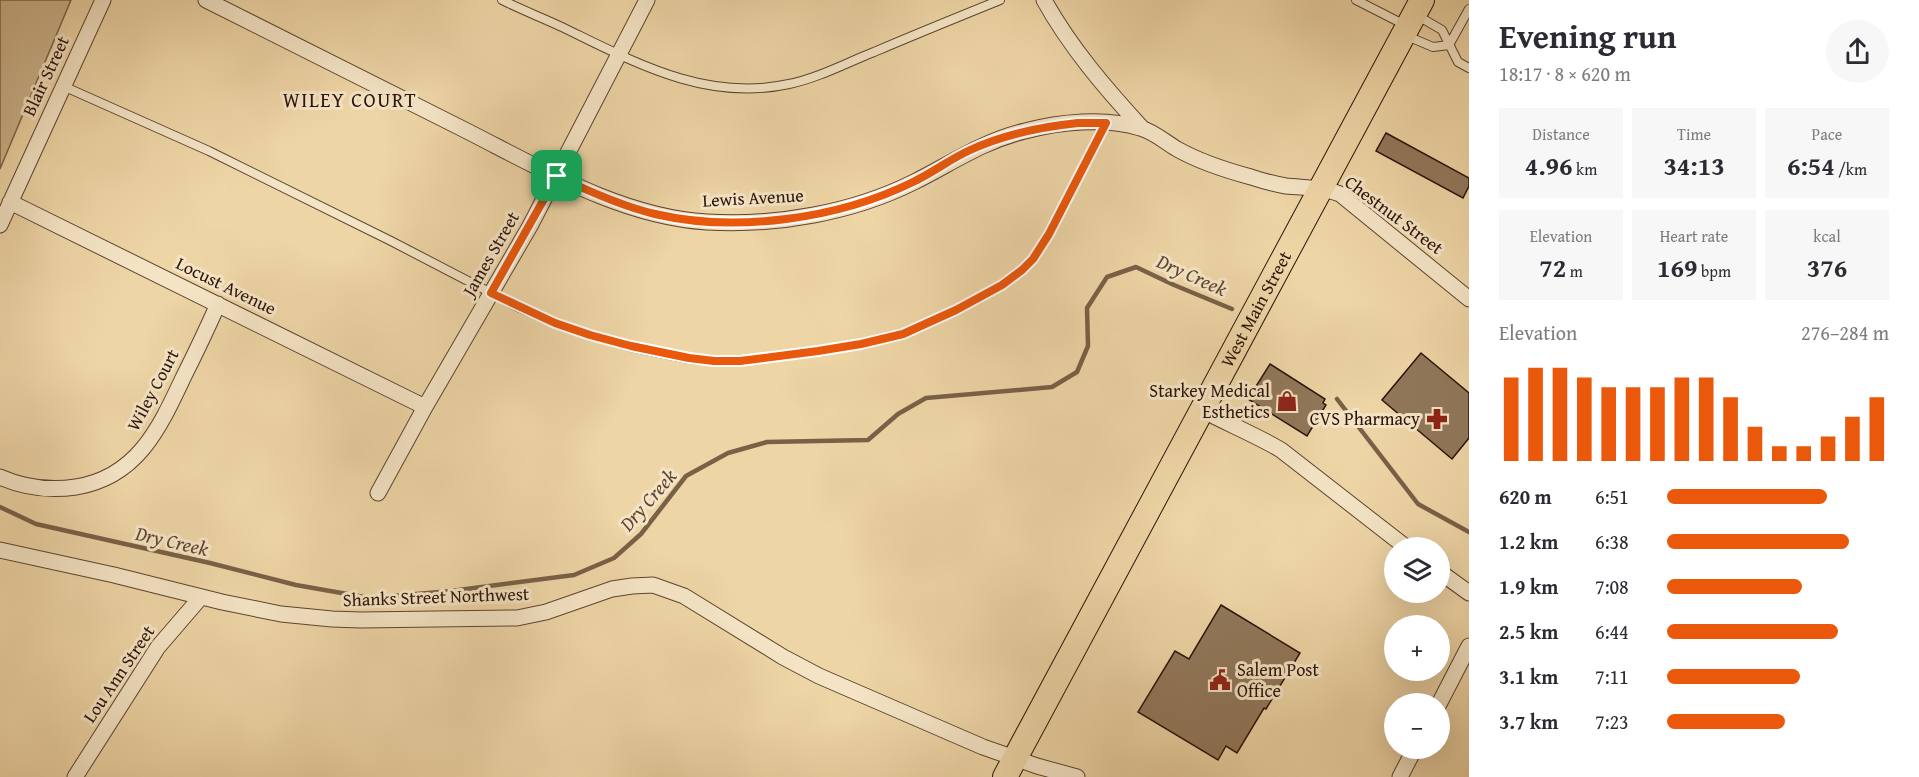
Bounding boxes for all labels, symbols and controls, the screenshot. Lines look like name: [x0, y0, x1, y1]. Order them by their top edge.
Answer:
text: Evening run: [1499, 12, 1676, 60]
button: share: [1826, 20, 1889, 83]
street label: Blair Street: [15, 31, 76, 120]
text: 18:17 · 8 × 620 m: [1499, 59, 1631, 88]
district label: WILEY COURT: [283, 85, 417, 114]
text: Distance: [1532, 122, 1590, 146]
text: Time: [1677, 122, 1711, 146]
text: Pace: [1812, 122, 1842, 146]
text: 4.96: [1525, 146, 1573, 185]
text: 34:13: [1663, 146, 1725, 185]
text: 6:54: [1787, 146, 1835, 185]
pin: [531, 150, 582, 201]
text: km: [1573, 157, 1597, 181]
text: /km: [1835, 157, 1867, 181]
icon: arrive: [540, 159, 573, 192]
street label: Chestnut Street: [1339, 168, 1450, 261]
street label: Lewis Avenue: [702, 181, 804, 214]
street label: James Street: [454, 206, 526, 303]
text: Elevation: [1530, 224, 1592, 248]
text: Heart rate: [1660, 224, 1728, 248]
text: kcal: [1813, 224, 1841, 248]
street label: West Main Street: [1213, 245, 1298, 372]
water label: Dry Creek: [1152, 246, 1233, 303]
text: 72: [1539, 248, 1566, 287]
text: 169: [1657, 248, 1697, 287]
text: 376: [1807, 248, 1847, 287]
street label: Locust Avenue: [172, 250, 281, 321]
text: m: [1566, 259, 1583, 283]
text: bpm: [1697, 259, 1731, 283]
text: Elevation: [1499, 318, 1577, 347]
text: 276–284 m: [1801, 318, 1889, 347]
street label: Wiley Court: [120, 343, 186, 436]
place label: Starkey Medical Esthetics: [1149, 377, 1270, 425]
shop icon: Starkey Medical Esthetics: [1275, 389, 1299, 413]
place label: CVS Pharmacy: [1310, 405, 1420, 432]
pharmacy icon: CVS Pharmacy: [1425, 407, 1449, 431]
water label: Dry Creek: [612, 462, 683, 538]
text: 620 m: [1499, 482, 1552, 511]
text: 6:51: [1595, 482, 1629, 511]
water label: Dry Creek: [132, 518, 212, 563]
text: 1.2 km: [1499, 527, 1558, 556]
text: 6:38: [1595, 527, 1629, 556]
map controls: [1384, 537, 1450, 759]
button: layers: [1384, 537, 1450, 603]
text: 1.9 km: [1499, 572, 1558, 601]
text: 7:08: [1595, 572, 1629, 601]
street label: Shanks Street Northwest: [342, 580, 530, 613]
button: +: [1384, 615, 1450, 681]
text: 2.5 km: [1499, 617, 1558, 646]
text: 6:44: [1595, 617, 1629, 646]
street label: Lou Ann Street: [76, 619, 162, 728]
place label: Salem Post Office: [1237, 656, 1319, 704]
text: 3.1 km: [1499, 662, 1558, 691]
text: 7:11: [1595, 662, 1629, 691]
public building icon: Salem Post Office: [1208, 668, 1232, 692]
button: −: [1384, 693, 1450, 759]
text: 3.7 km: [1499, 707, 1558, 736]
text: 7:23: [1595, 707, 1629, 736]

